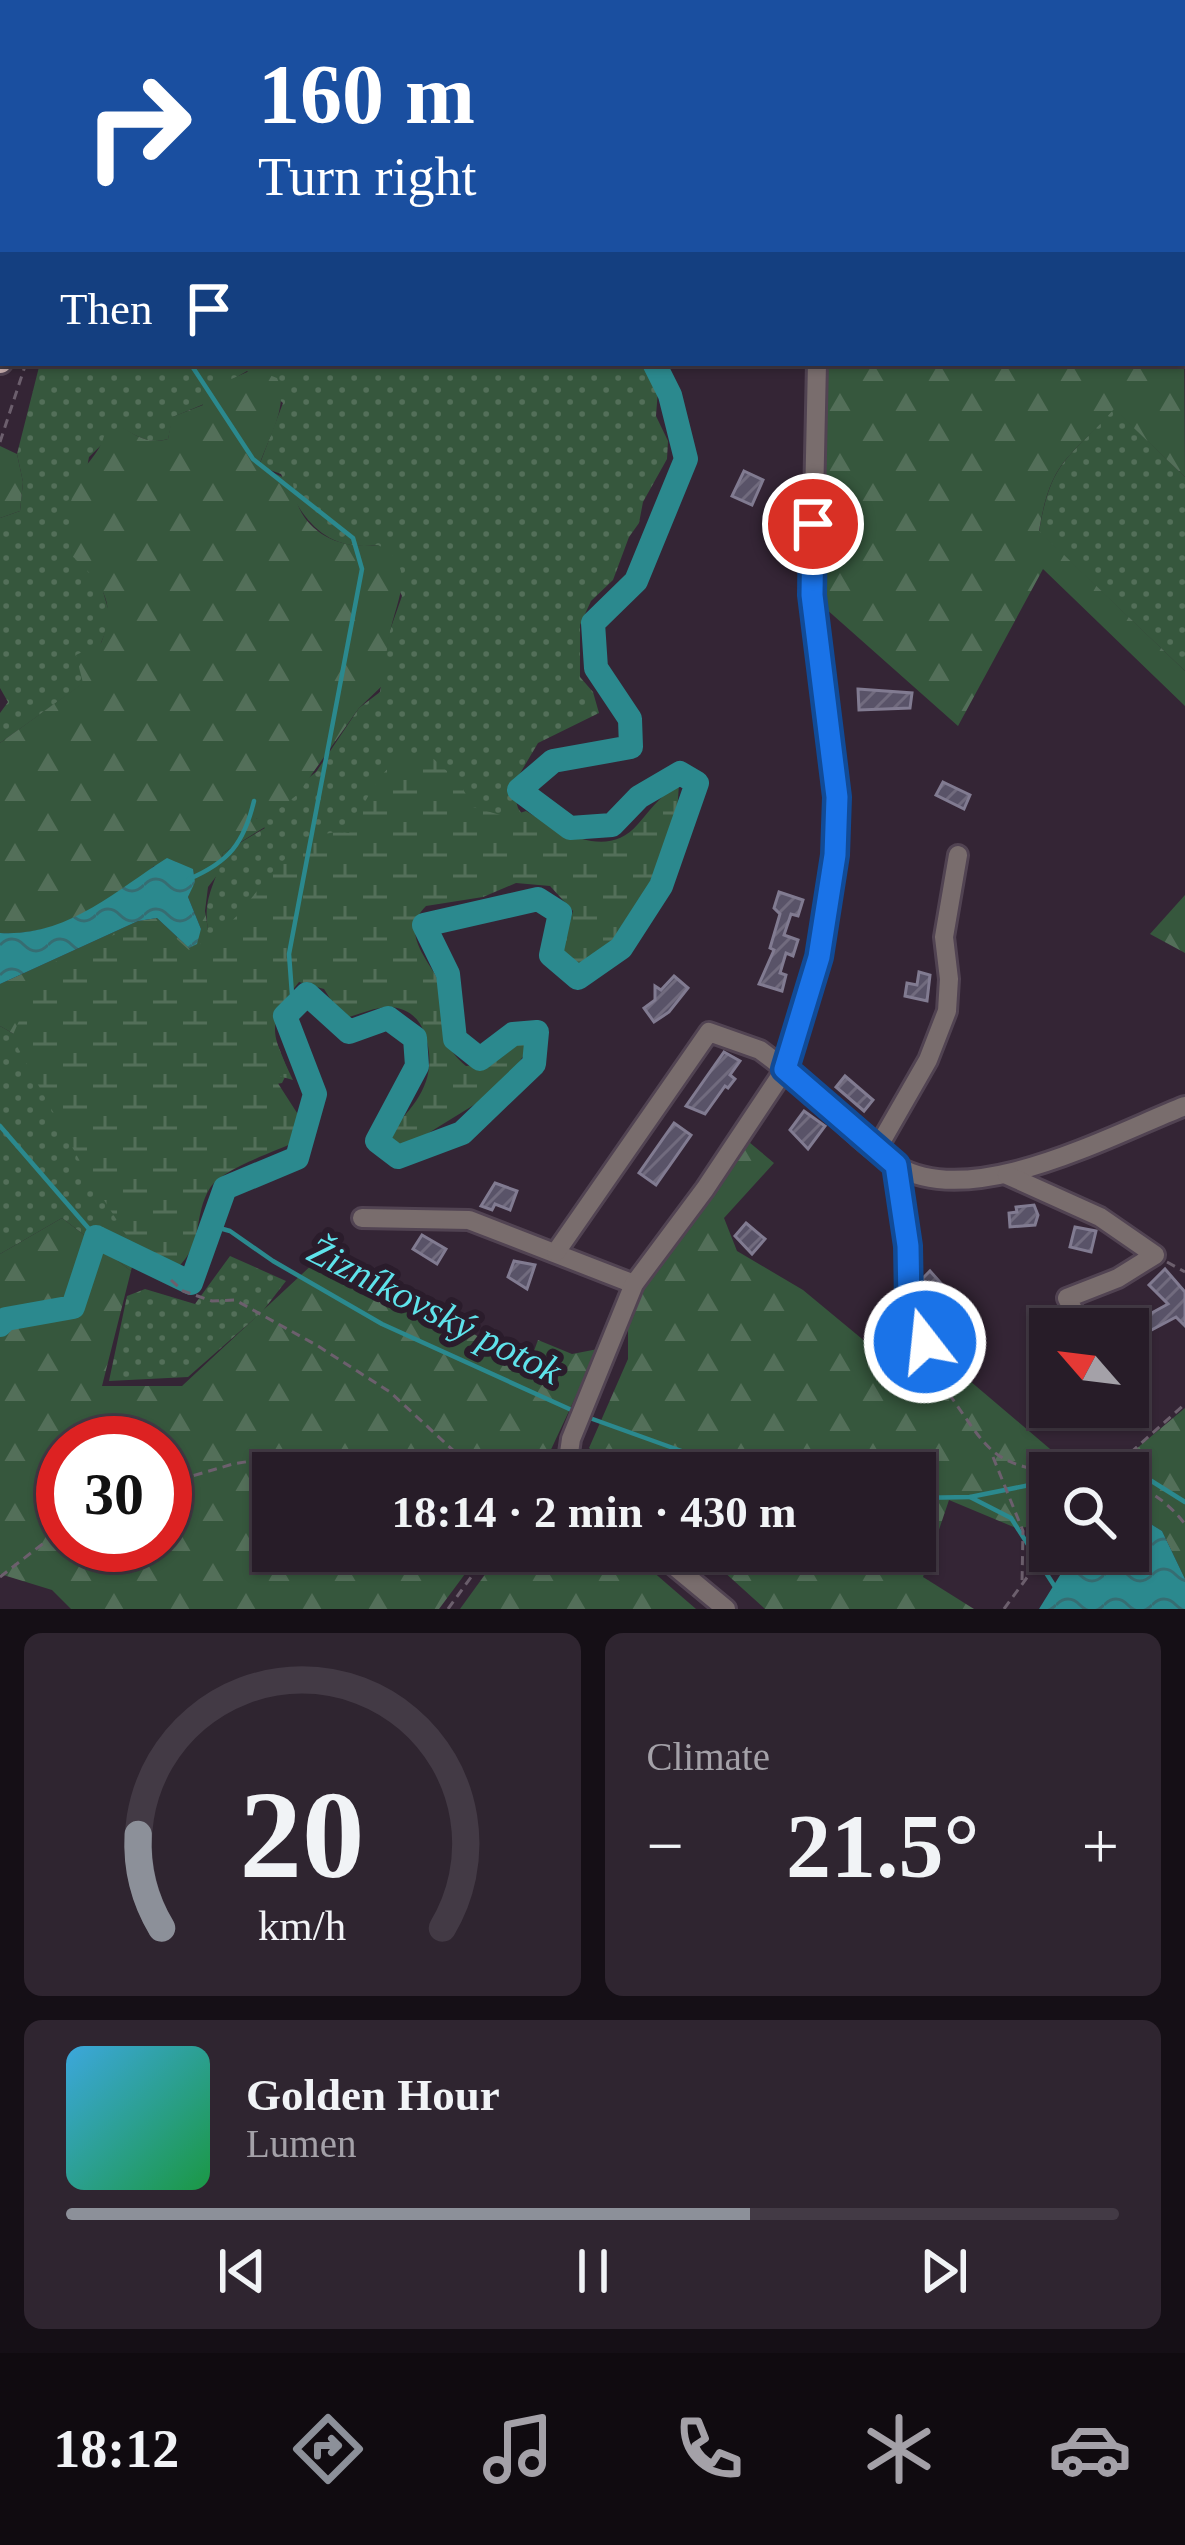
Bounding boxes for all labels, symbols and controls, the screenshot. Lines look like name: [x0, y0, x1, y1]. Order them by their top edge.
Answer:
icon: right: [60, 48, 216, 204]
text: 160 m: [258, 48, 475, 141]
text: Turn right: [258, 147, 477, 207]
icon: arrive: [176, 276, 242, 342]
text: Then: [60, 284, 152, 334]
pin: [762, 473, 864, 575]
icon: arrive: [780, 491, 846, 557]
water label: Žizníkovský potok: [301, 1228, 569, 1394]
position arrow: [862, 1279, 988, 1405]
north arrow: [1029, 1308, 1149, 1428]
map controls: [1029, 1308, 1149, 1572]
speed limit sign: 30: [36, 1416, 192, 1572]
button: search: [1029, 1452, 1149, 1572]
text: 18:14 · 2 min · 430 m: [392, 1487, 797, 1537]
text: Climate: [647, 1735, 770, 1778]
text: 20: [240, 1766, 365, 1904]
text: 21.5°: [786, 1797, 980, 1896]
text: −: [647, 1809, 684, 1882]
text: +: [1082, 1809, 1119, 1882]
text: km/h: [258, 1901, 346, 1948]
text: Golden Hour: [246, 2070, 500, 2120]
text: Lumen: [246, 2122, 356, 2165]
icon: previous: [209, 2238, 275, 2304]
icon: pause: [560, 2238, 626, 2304]
icon: next: [911, 2238, 977, 2304]
icon: directions: [286, 2407, 370, 2491]
icon: music: [476, 2407, 560, 2491]
icon: phone: [667, 2407, 751, 2491]
icon: climate: [857, 2407, 941, 2491]
icon: car: [1048, 2407, 1132, 2491]
text: 18:12: [53, 2419, 179, 2479]

